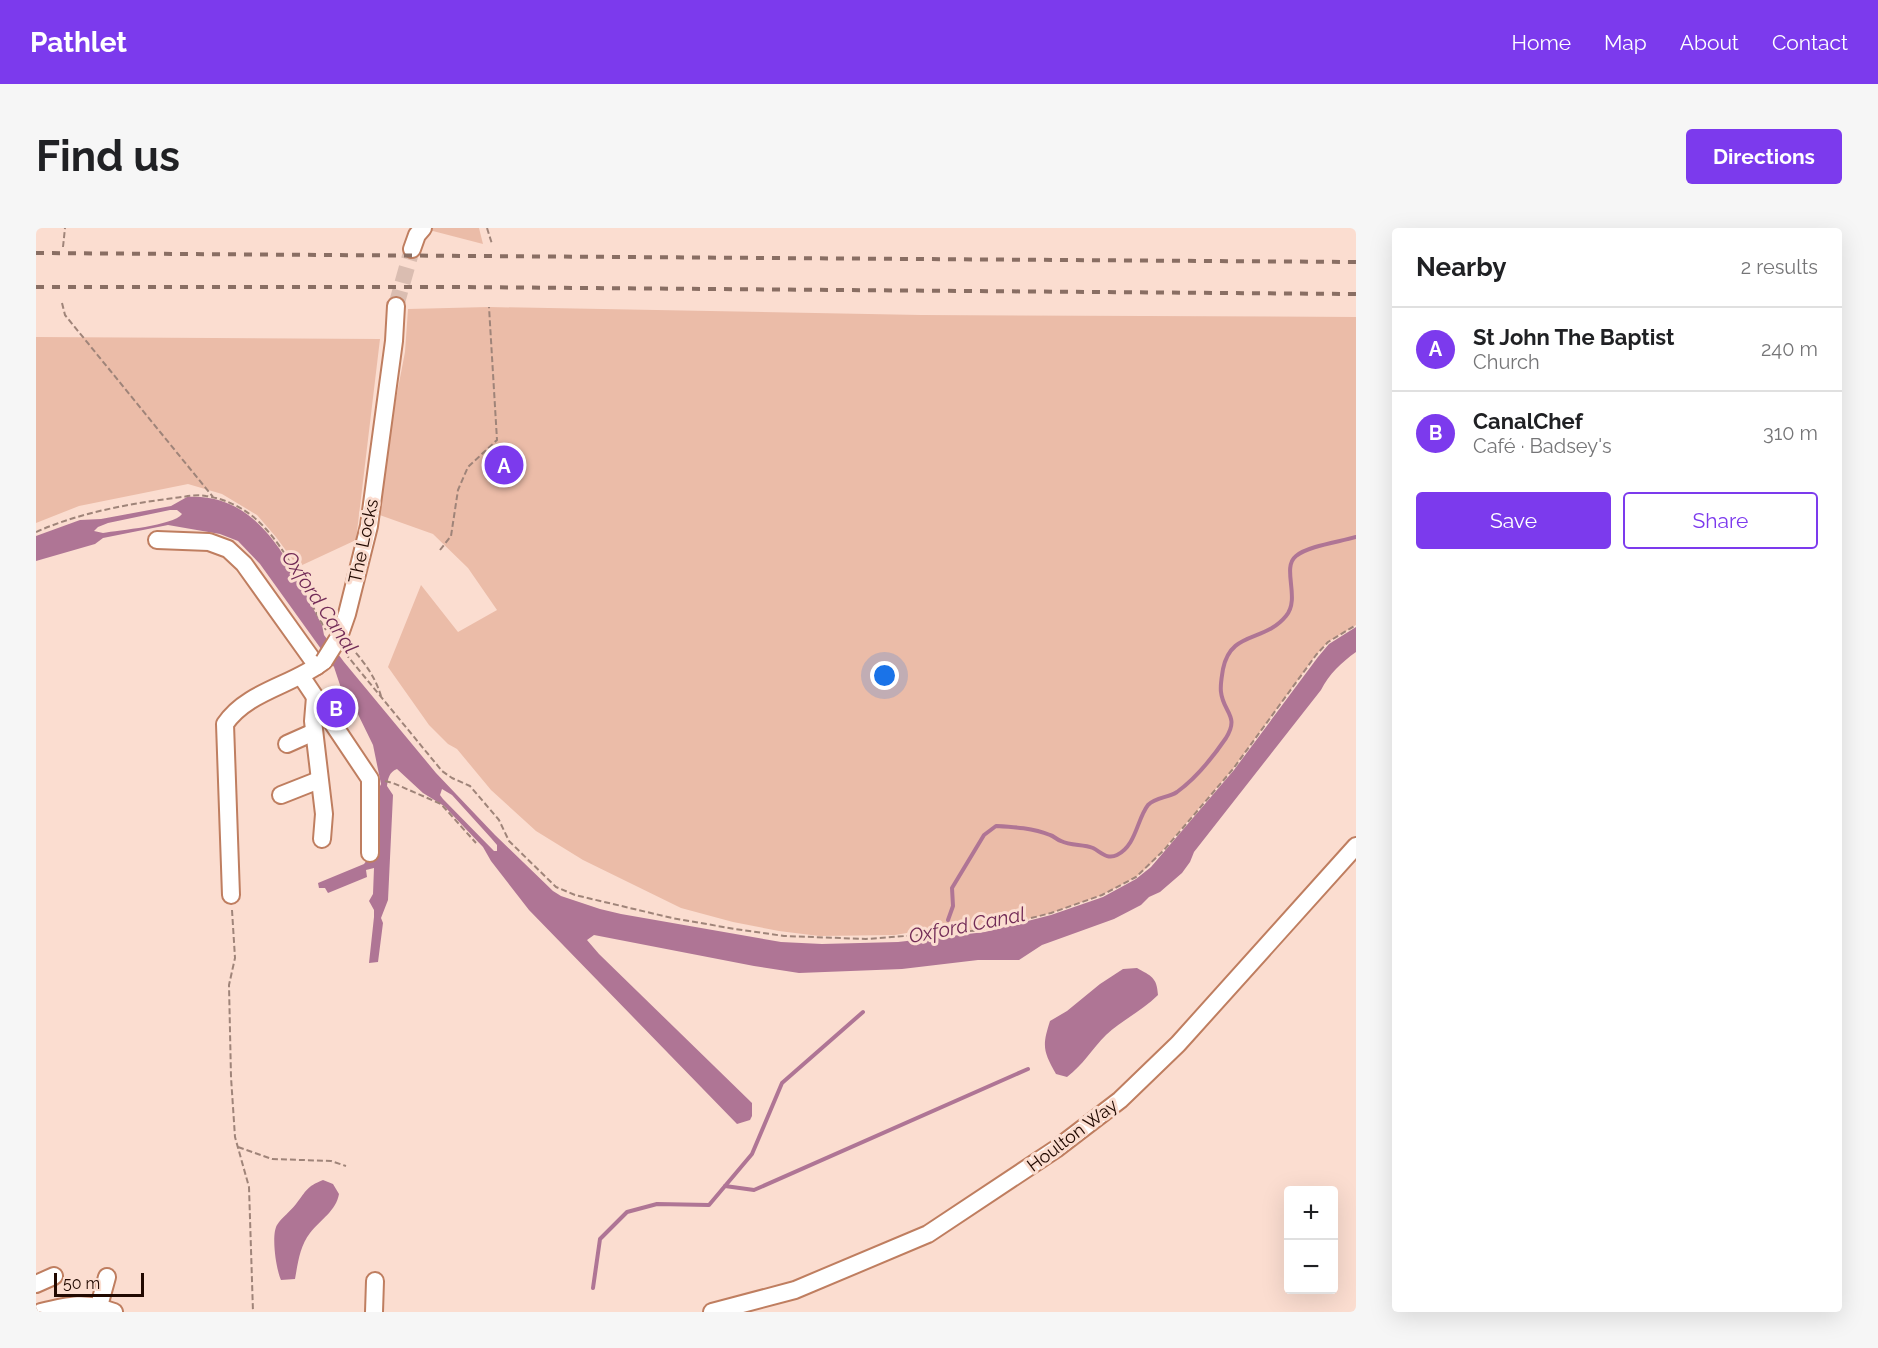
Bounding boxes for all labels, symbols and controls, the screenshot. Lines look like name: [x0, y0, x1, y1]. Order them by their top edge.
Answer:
text: Pathlet: [30, 26, 127, 59]
text: Home: [1512, 30, 1571, 55]
text: Map: [1604, 30, 1647, 55]
text: About: [1680, 30, 1739, 55]
text: Contact: [1772, 30, 1848, 55]
button: Directions: [1686, 129, 1842, 184]
text: Find us: [36, 132, 180, 181]
text: Nearby: [1416, 252, 1506, 282]
text: 2 results: [1741, 255, 1818, 279]
text: St John The Baptist: [1473, 324, 1675, 350]
text: A: [1429, 337, 1442, 361]
text: 240 m: [1761, 337, 1818, 361]
text: Church: [1473, 350, 1540, 374]
text: CanalChef: [1473, 408, 1583, 434]
text: B: [1429, 421, 1442, 445]
text: 310 m: [1763, 421, 1818, 445]
text: Café · Badsey's: [1473, 434, 1612, 458]
pin: A: [484, 442, 524, 488]
button: Save: [1416, 492, 1611, 549]
button: Share: [1623, 492, 1818, 549]
street label: The Locks: [344, 497, 382, 585]
water label: Oxford Canal: [277, 546, 363, 658]
your location: [870, 661, 899, 690]
pin: B: [316, 686, 356, 730]
water label: Oxford Canal: [907, 902, 1027, 948]
street label: Houlton Way: [1023, 1094, 1121, 1176]
map controls: [1284, 1186, 1338, 1294]
button: +: [1284, 1186, 1338, 1240]
button: −: [1284, 1240, 1338, 1294]
scale bar: [54, 1270, 144, 1298]
text: 50 m: [63, 1274, 100, 1293]

